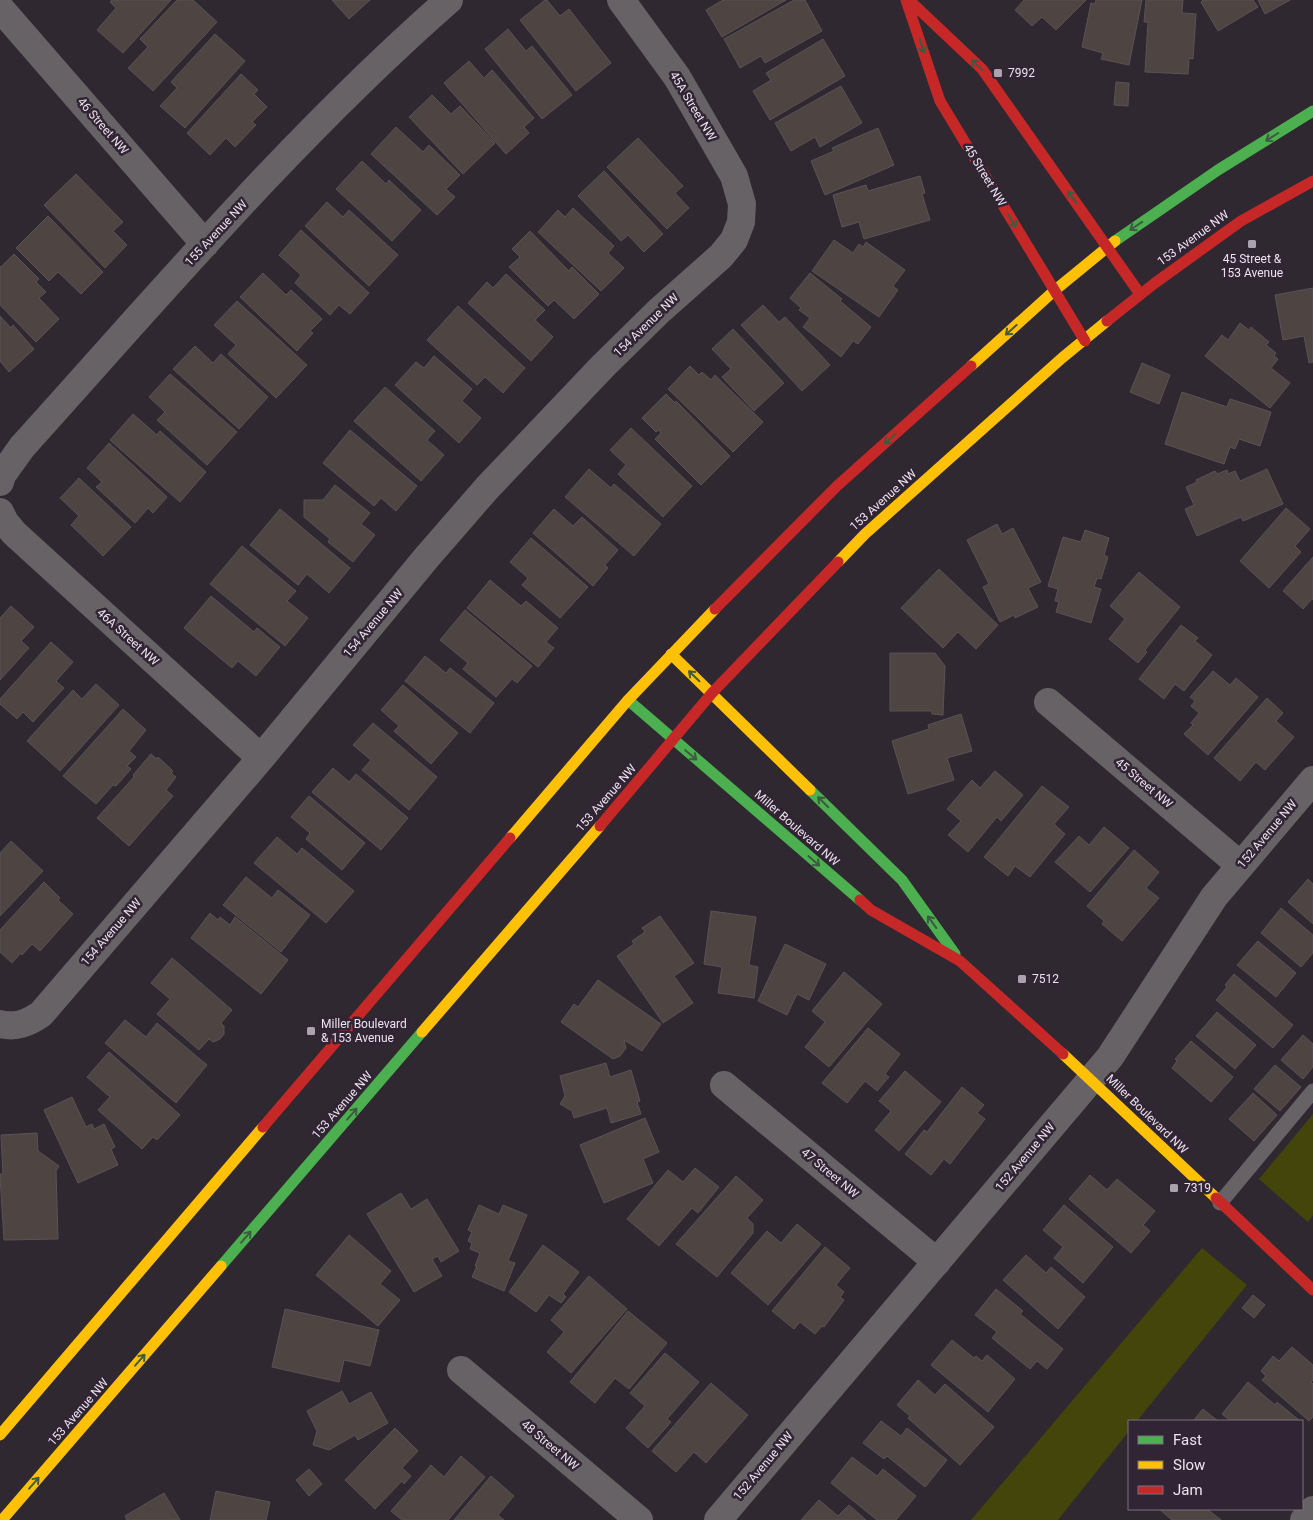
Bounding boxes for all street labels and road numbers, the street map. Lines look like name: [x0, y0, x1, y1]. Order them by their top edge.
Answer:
street label: 45A Street NW: [667, 69, 719, 143]
street label: 46 Street NW: [75, 95, 132, 157]
street label: 45 Street NW: [961, 141, 1009, 209]
street label: 155 Avenue NW: [182, 197, 250, 269]
street label: 153 Avenue NW: [1155, 207, 1232, 269]
street label: 154 Avenue NW: [611, 290, 682, 359]
street label: 153 Avenue NW: [847, 466, 919, 534]
street label: 154 Avenue NW: [340, 586, 406, 660]
street label: 46A Street NW: [94, 606, 162, 669]
street label: 45 Street NW: [1113, 755, 1176, 811]
street label: 153 Avenue NW: [573, 761, 639, 835]
street label: Miller Boulevard NW: [752, 787, 843, 869]
street label: 152 Avenue NW: [1234, 797, 1300, 871]
street label: 154 Avenue NW: [78, 895, 144, 969]
street label: 153 Avenue NW: [309, 1068, 375, 1142]
street label: Miller Boulevard NW: [1103, 1071, 1191, 1157]
street label: 152 Avenue NW: [992, 1120, 1058, 1194]
street label: 47 Street NW: [799, 1145, 862, 1201]
street label: 153 Avenue NW: [45, 1375, 111, 1449]
street label: 48 Street NW: [519, 1417, 582, 1473]
street label: 152 Avenue NW: [730, 1429, 796, 1503]

